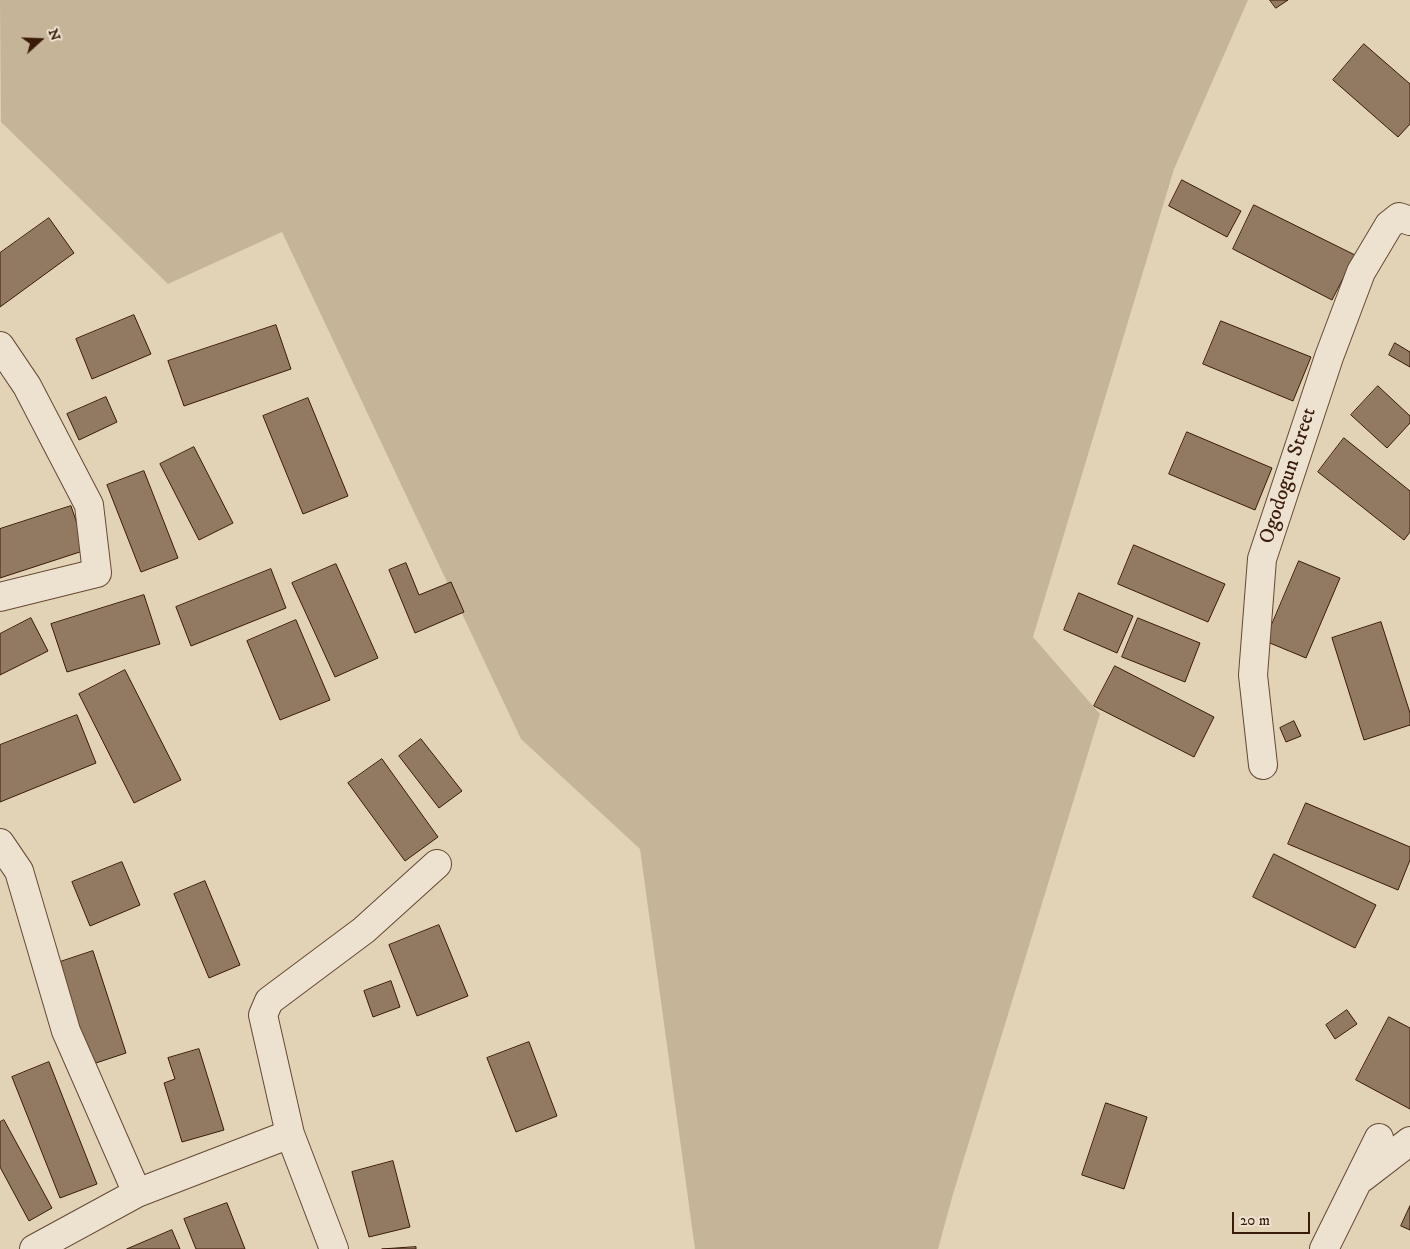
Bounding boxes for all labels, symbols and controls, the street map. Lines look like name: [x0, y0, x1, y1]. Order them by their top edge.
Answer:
north arrow: [15, 15, 65, 65]
text: N: [44, 26, 65, 43]
street label: Ogodogun Street: [1255, 405, 1323, 547]
scale bar: [1235, 1202, 1312, 1234]
text: 20 m: [1240, 1211, 1270, 1230]

